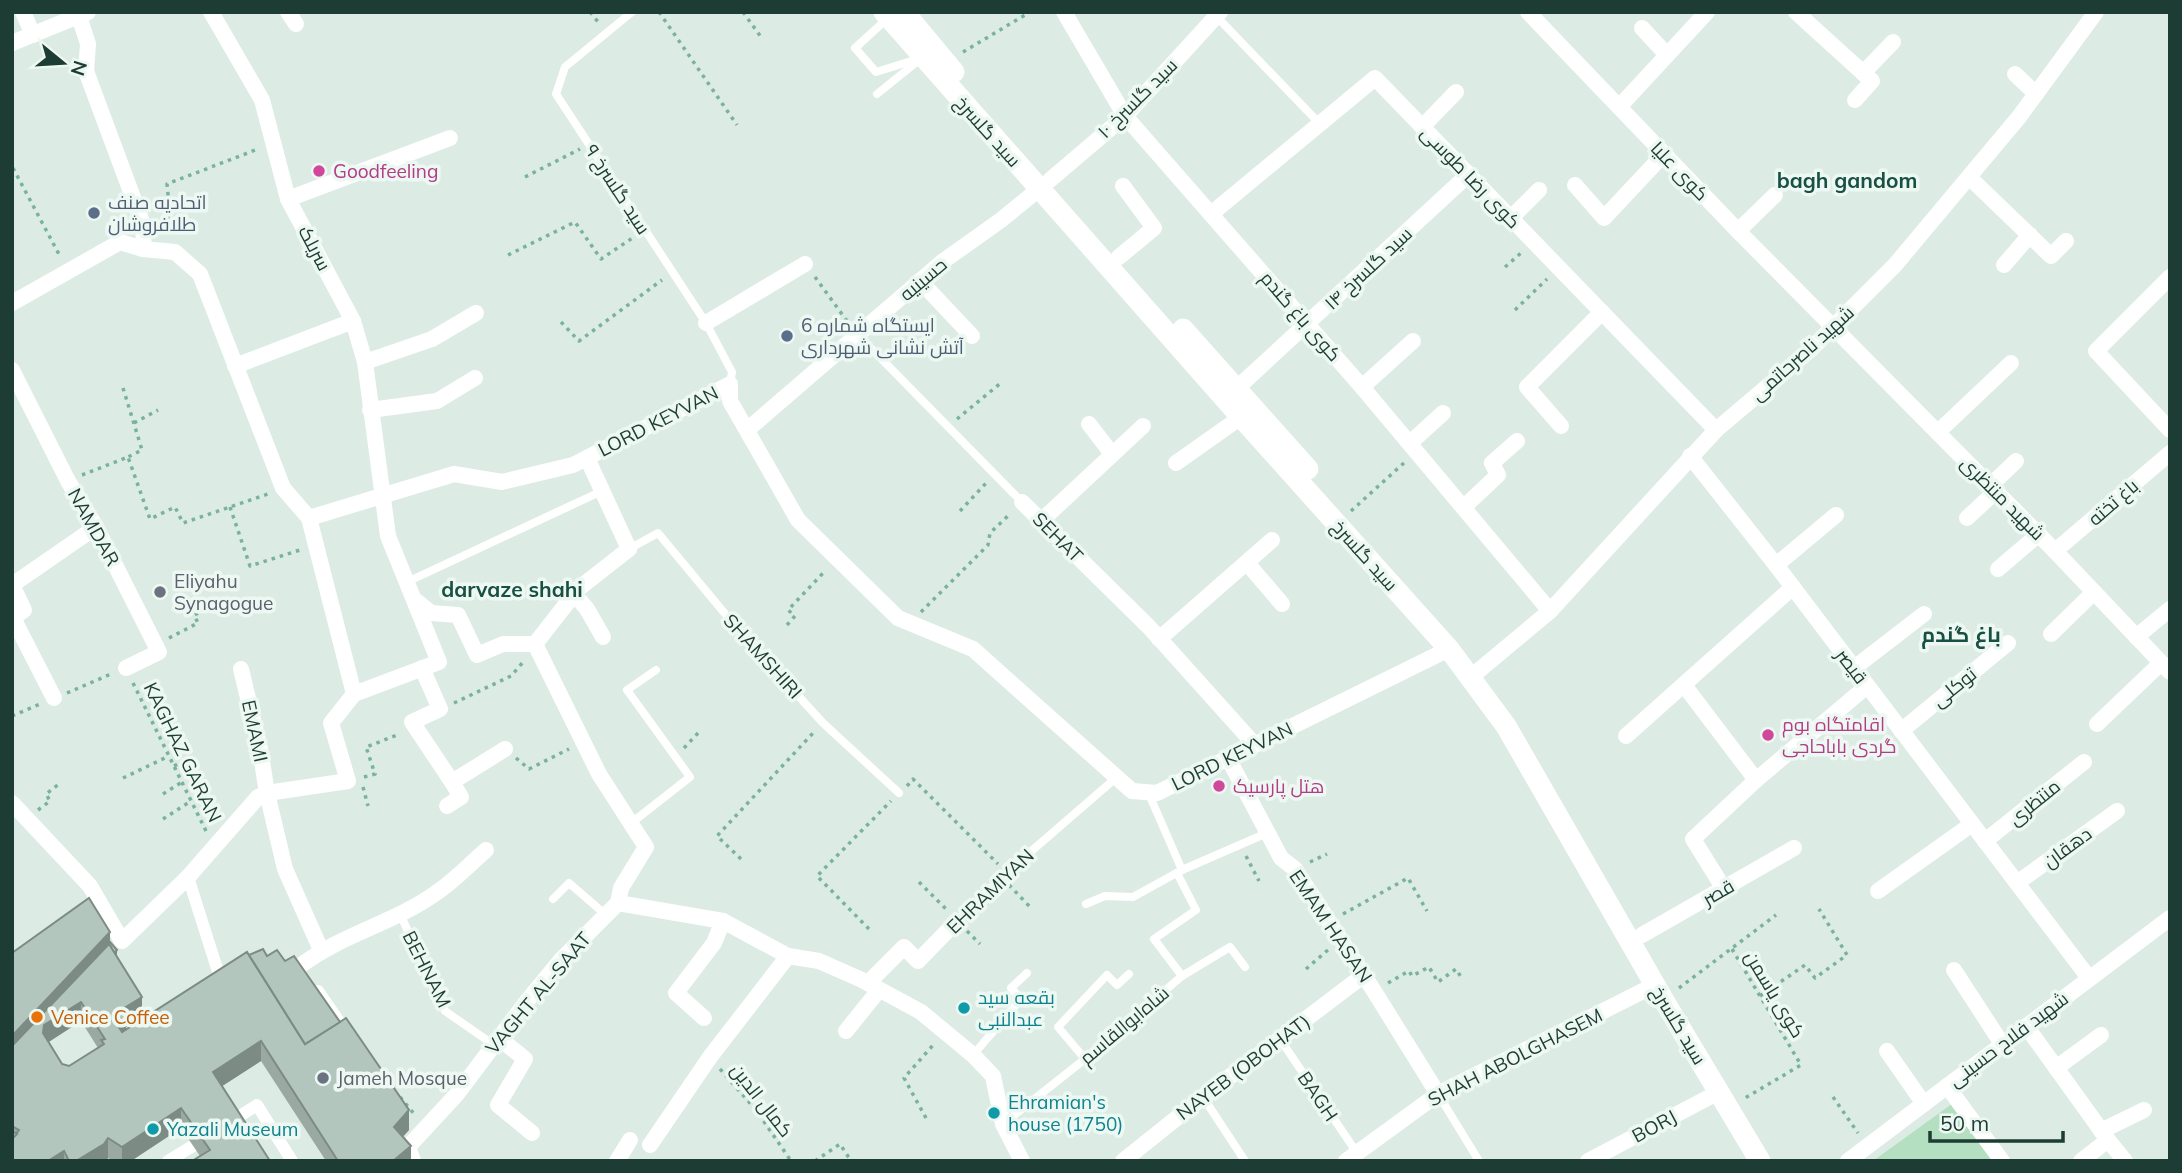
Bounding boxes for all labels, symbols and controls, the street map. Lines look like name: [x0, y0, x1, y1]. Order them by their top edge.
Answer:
north arrow: [28, 28, 98, 98]
street label: سید گلسرخ ۱۰: [1092, 53, 1183, 144]
text: N: [66, 58, 93, 79]
street label: سید گلسرخ: [948, 90, 1026, 173]
street label: کوی رضا طوسی: [1416, 121, 1526, 233]
street label: کوی علیا: [1646, 136, 1714, 206]
street label: سید گلسرخ ۹: [578, 139, 656, 240]
place label: Goodfeeling: [333, 159, 438, 183]
marker: Goodfeeling: [311, 163, 327, 179]
district label: bagh gandom: [1777, 167, 1917, 193]
place label: اتحادیه صنف طلافروشان: [108, 190, 207, 236]
marker: اتحادیه صنف طلافروشان: [86, 205, 102, 221]
street label: سریلک: [293, 221, 337, 275]
street label: سید گلسرخ ۱۴: [1319, 221, 1418, 316]
street label: حسینیه: [894, 252, 952, 306]
street label: کوی باغ گندم: [1254, 266, 1347, 367]
street label: شهید ناصرحاتمی: [1745, 300, 1859, 406]
place label: ایستگاه شماره 6 آتش نشانی شهرداری: [801, 313, 964, 359]
marker: ایستگاه شماره 6 آتش نشانی شهرداری: [779, 328, 795, 344]
street label: LORD KEYVAN: [594, 380, 722, 462]
street label: شهید منتظری: [1956, 451, 2050, 545]
street label: باغ تخته: [2083, 474, 2145, 532]
street label: NAMDAR: [63, 484, 125, 570]
street label: SEHAT: [1028, 507, 1089, 568]
street label: سید گلسرخ: [1325, 514, 1403, 597]
place label: Eliyahu Synagogue: [174, 569, 273, 615]
district label: darvaze shahi: [441, 576, 583, 602]
marker: Eliyahu Synagogue: [152, 584, 168, 600]
street label: SHAMSHIRI: [719, 609, 807, 703]
district label: باغ گندم: [1921, 621, 2001, 649]
street label: قیصر: [1830, 643, 1873, 689]
street label: توکلی: [1927, 662, 1981, 712]
street label: KAGHAZ GARAN: [139, 678, 227, 826]
street label: EMAMI: [237, 698, 273, 764]
place label: اقامتگاه بوم گردی باباحاجی: [1782, 712, 1897, 758]
street label: LORD KEYVAN: [1168, 716, 1296, 796]
marker: اقامتگاه بوم گردی باباحاجی: [1760, 727, 1776, 743]
place label: هتل پارسیک: [1233, 774, 1324, 799]
street label: منتظری: [2003, 774, 2065, 830]
marker: هتل پارسیک: [1211, 778, 1227, 794]
street label: دهقان: [2038, 821, 2096, 873]
street label: EHRAMIYAN: [941, 843, 1039, 939]
street label: EMAM HASAN: [1284, 865, 1378, 987]
street label: قصر: [1697, 873, 1738, 911]
street label: BEHNAM: [397, 927, 457, 1011]
street label: VAGHT AL-SAAT: [480, 927, 596, 1059]
street label: کوی یاسمن: [1740, 946, 1810, 1042]
street label: شاه‌ابوالقاسم: [1074, 980, 1175, 1071]
street label: سید گلسرخ: [1644, 981, 1712, 1070]
place label: بقعه سید عبدالنبی: [978, 985, 1055, 1031]
street label: شهید فلاح حسینی: [1943, 986, 2074, 1094]
marker: بقعه سید عبدالنبی: [956, 1000, 972, 1016]
street label: SHAH ABOLGHASEM: [1424, 1003, 1606, 1111]
place label: Venice Coffee: [51, 1005, 170, 1029]
marker: Venice Coffee: [29, 1009, 45, 1025]
street label: NAYEB (OBOHAT): [1171, 1009, 1315, 1125]
street label: کمال الدین: [726, 1058, 798, 1142]
place label: Jameh Mosque: [337, 1066, 467, 1090]
street label: BAGH: [1293, 1067, 1343, 1125]
marker: Jameh Mosque: [315, 1070, 331, 1086]
place label: Ehramian's house (1750): [1008, 1090, 1123, 1136]
scale bar: [1930, 1100, 2063, 1144]
street label: BORJ: [1628, 1104, 1680, 1148]
marker: Ehramian's house (1750): [986, 1105, 1002, 1121]
text: 50 m: [1940, 1110, 1989, 1136]
place label: Yazali Museum: [166, 1117, 298, 1141]
marker: Yazali Museum: [145, 1121, 161, 1137]

